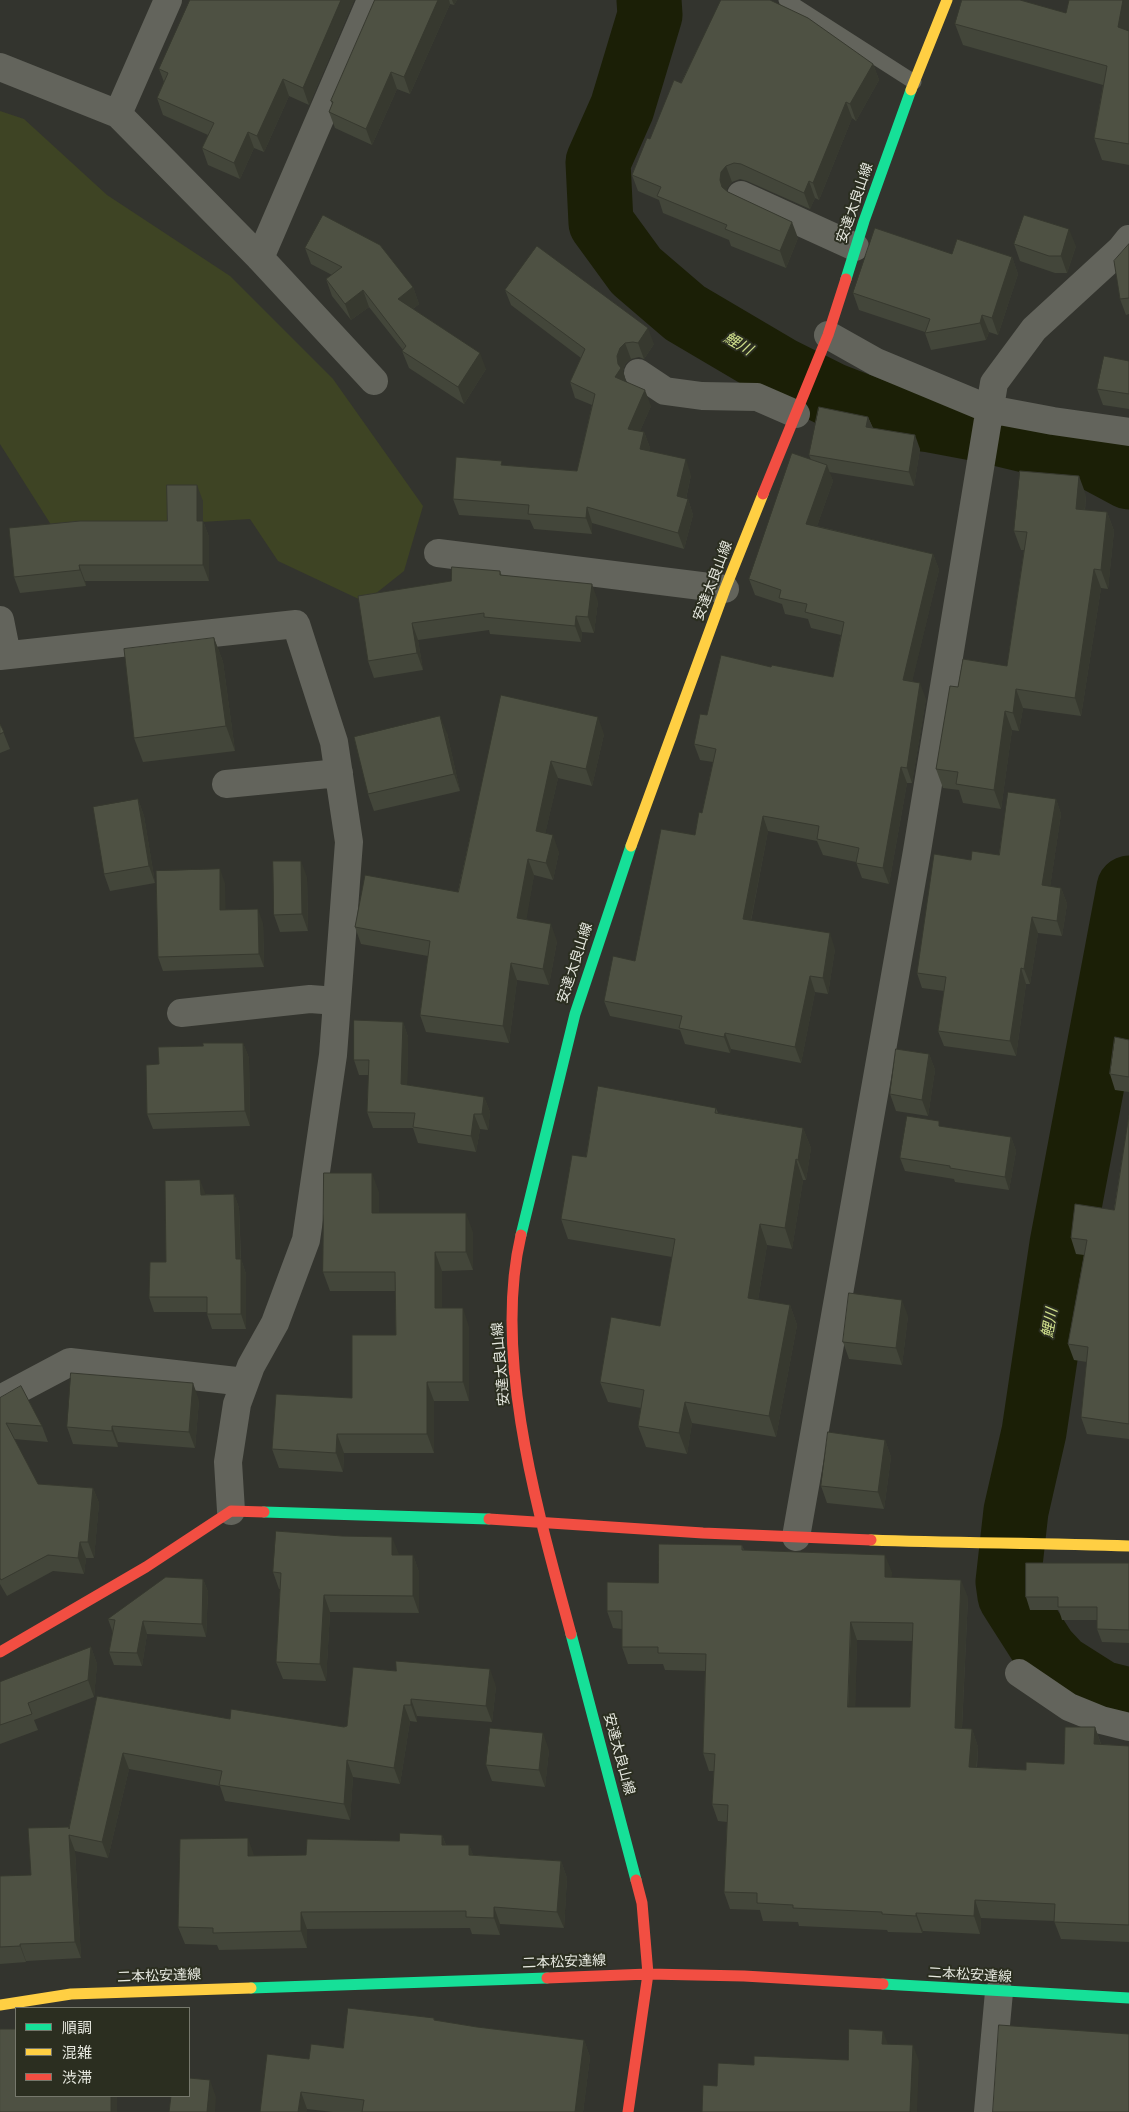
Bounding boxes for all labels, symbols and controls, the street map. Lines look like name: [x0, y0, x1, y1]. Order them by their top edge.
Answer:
street label: 安達太良山線: [833, 161, 877, 245]
water label: 鯉川: [721, 329, 755, 359]
street label: 安達太良山線: [690, 539, 736, 623]
street label: 安達太良山線: [554, 920, 596, 1006]
water label: 鯉川: [1039, 1307, 1061, 1339]
street label: 安達太良山線: [489, 1321, 513, 1407]
street label: 安達太良山線: [600, 1711, 638, 1797]
street label: 二本松安達線: [522, 1952, 606, 1972]
street label: 二本松安達線: [928, 1964, 1012, 1986]
street label: 二本松安達線: [117, 1966, 201, 1986]
legend: [15, 2007, 190, 2097]
text: 順調: [62, 2018, 92, 2037]
text: 混雑: [62, 2043, 92, 2062]
text: 渋滞: [62, 2068, 92, 2087]

